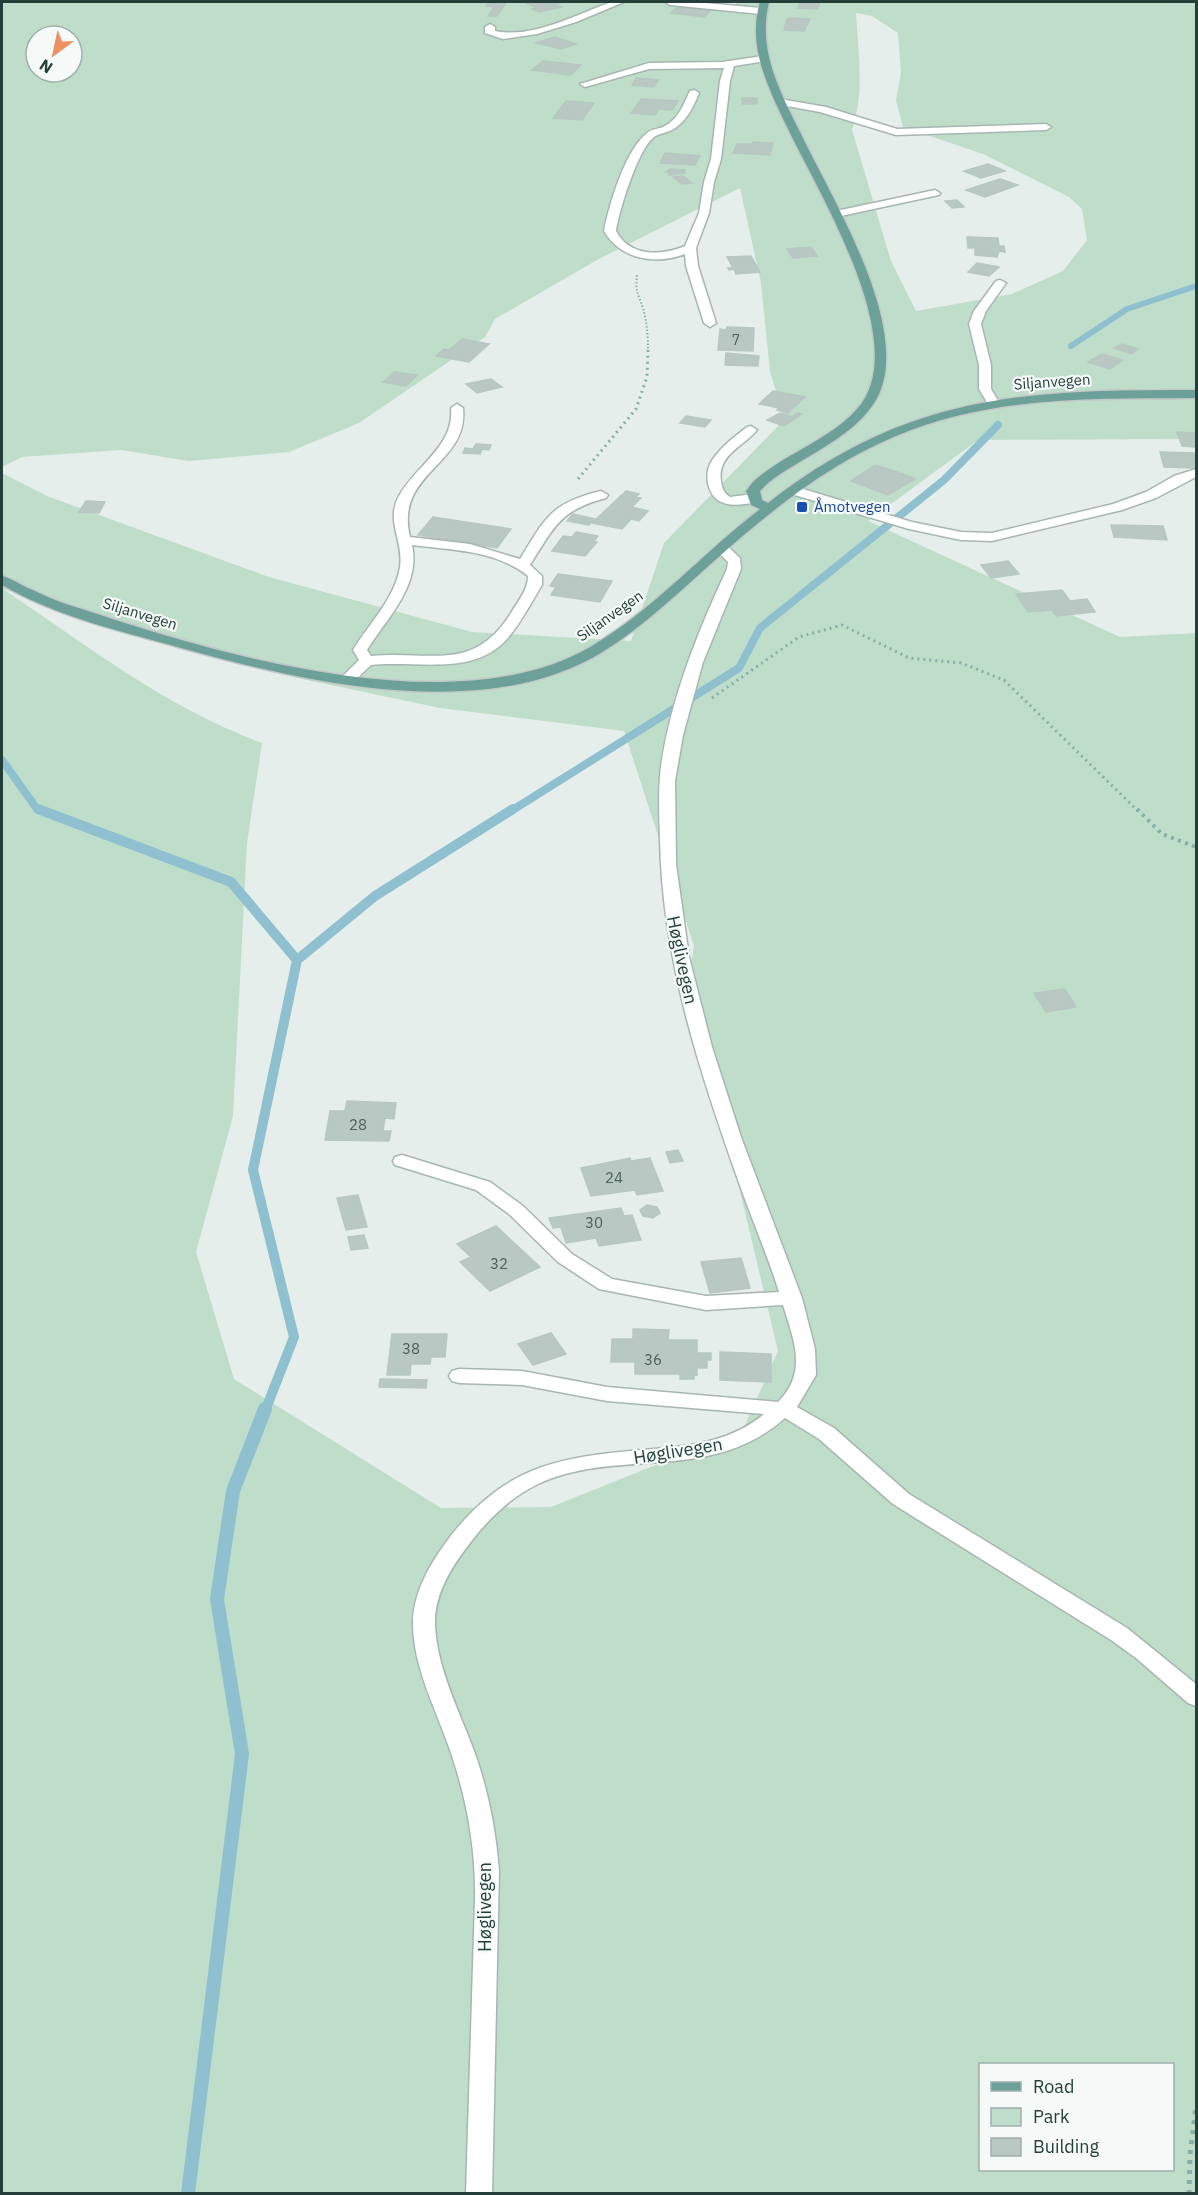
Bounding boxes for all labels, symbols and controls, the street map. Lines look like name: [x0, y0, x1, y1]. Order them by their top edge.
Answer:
north arrow: [24, 24, 84, 84]
text: N: [36, 55, 56, 78]
house number: 7: [732, 331, 740, 349]
street label: Siljanvegen: [1013, 369, 1091, 394]
place label: Åmotvegen: [814, 497, 890, 516]
marker: Åmotvegen: [795, 500, 809, 514]
street label: Siljanvegen: [573, 586, 647, 645]
street label: Siljanvegen: [101, 593, 180, 634]
street label: Høglivegen: [662, 914, 703, 1006]
house number: 28: [349, 1115, 367, 1134]
house number: 24: [605, 1168, 623, 1187]
house number: 30: [585, 1213, 603, 1232]
house number: 32: [490, 1254, 508, 1273]
house number: 38: [402, 1339, 420, 1358]
house number: 36: [644, 1350, 662, 1369]
street label: Høglivegen: [632, 1432, 724, 1469]
street label: Høglivegen: [473, 1862, 496, 1952]
legend: [979, 2063, 1174, 2171]
text: Road: [1033, 2075, 1074, 2098]
text: Park: [1033, 2105, 1070, 2128]
text: Building: [1033, 2135, 1100, 2158]

